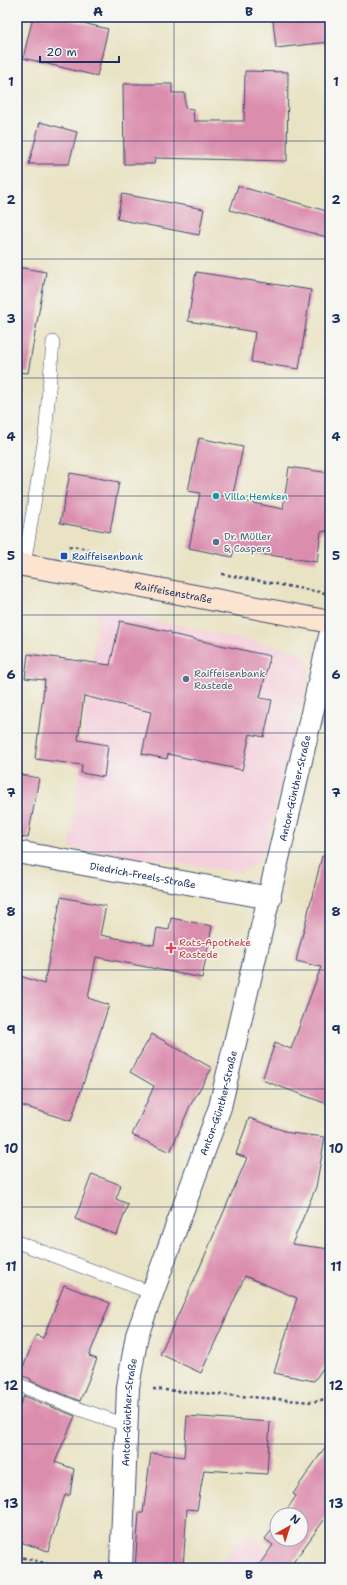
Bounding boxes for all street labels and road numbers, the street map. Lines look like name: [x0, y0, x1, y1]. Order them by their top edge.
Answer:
street label: Raiffeisenstraße: [133, 579, 214, 606]
street label: Anton-Günther-Straße: [276, 733, 314, 843]
street label: Diedrich-Freels-Straße: [89, 859, 197, 891]
street label: Anton-Günther-Straße: [197, 1049, 240, 1157]
street label: Anton-Günther-Straße: [119, 1357, 140, 1467]

